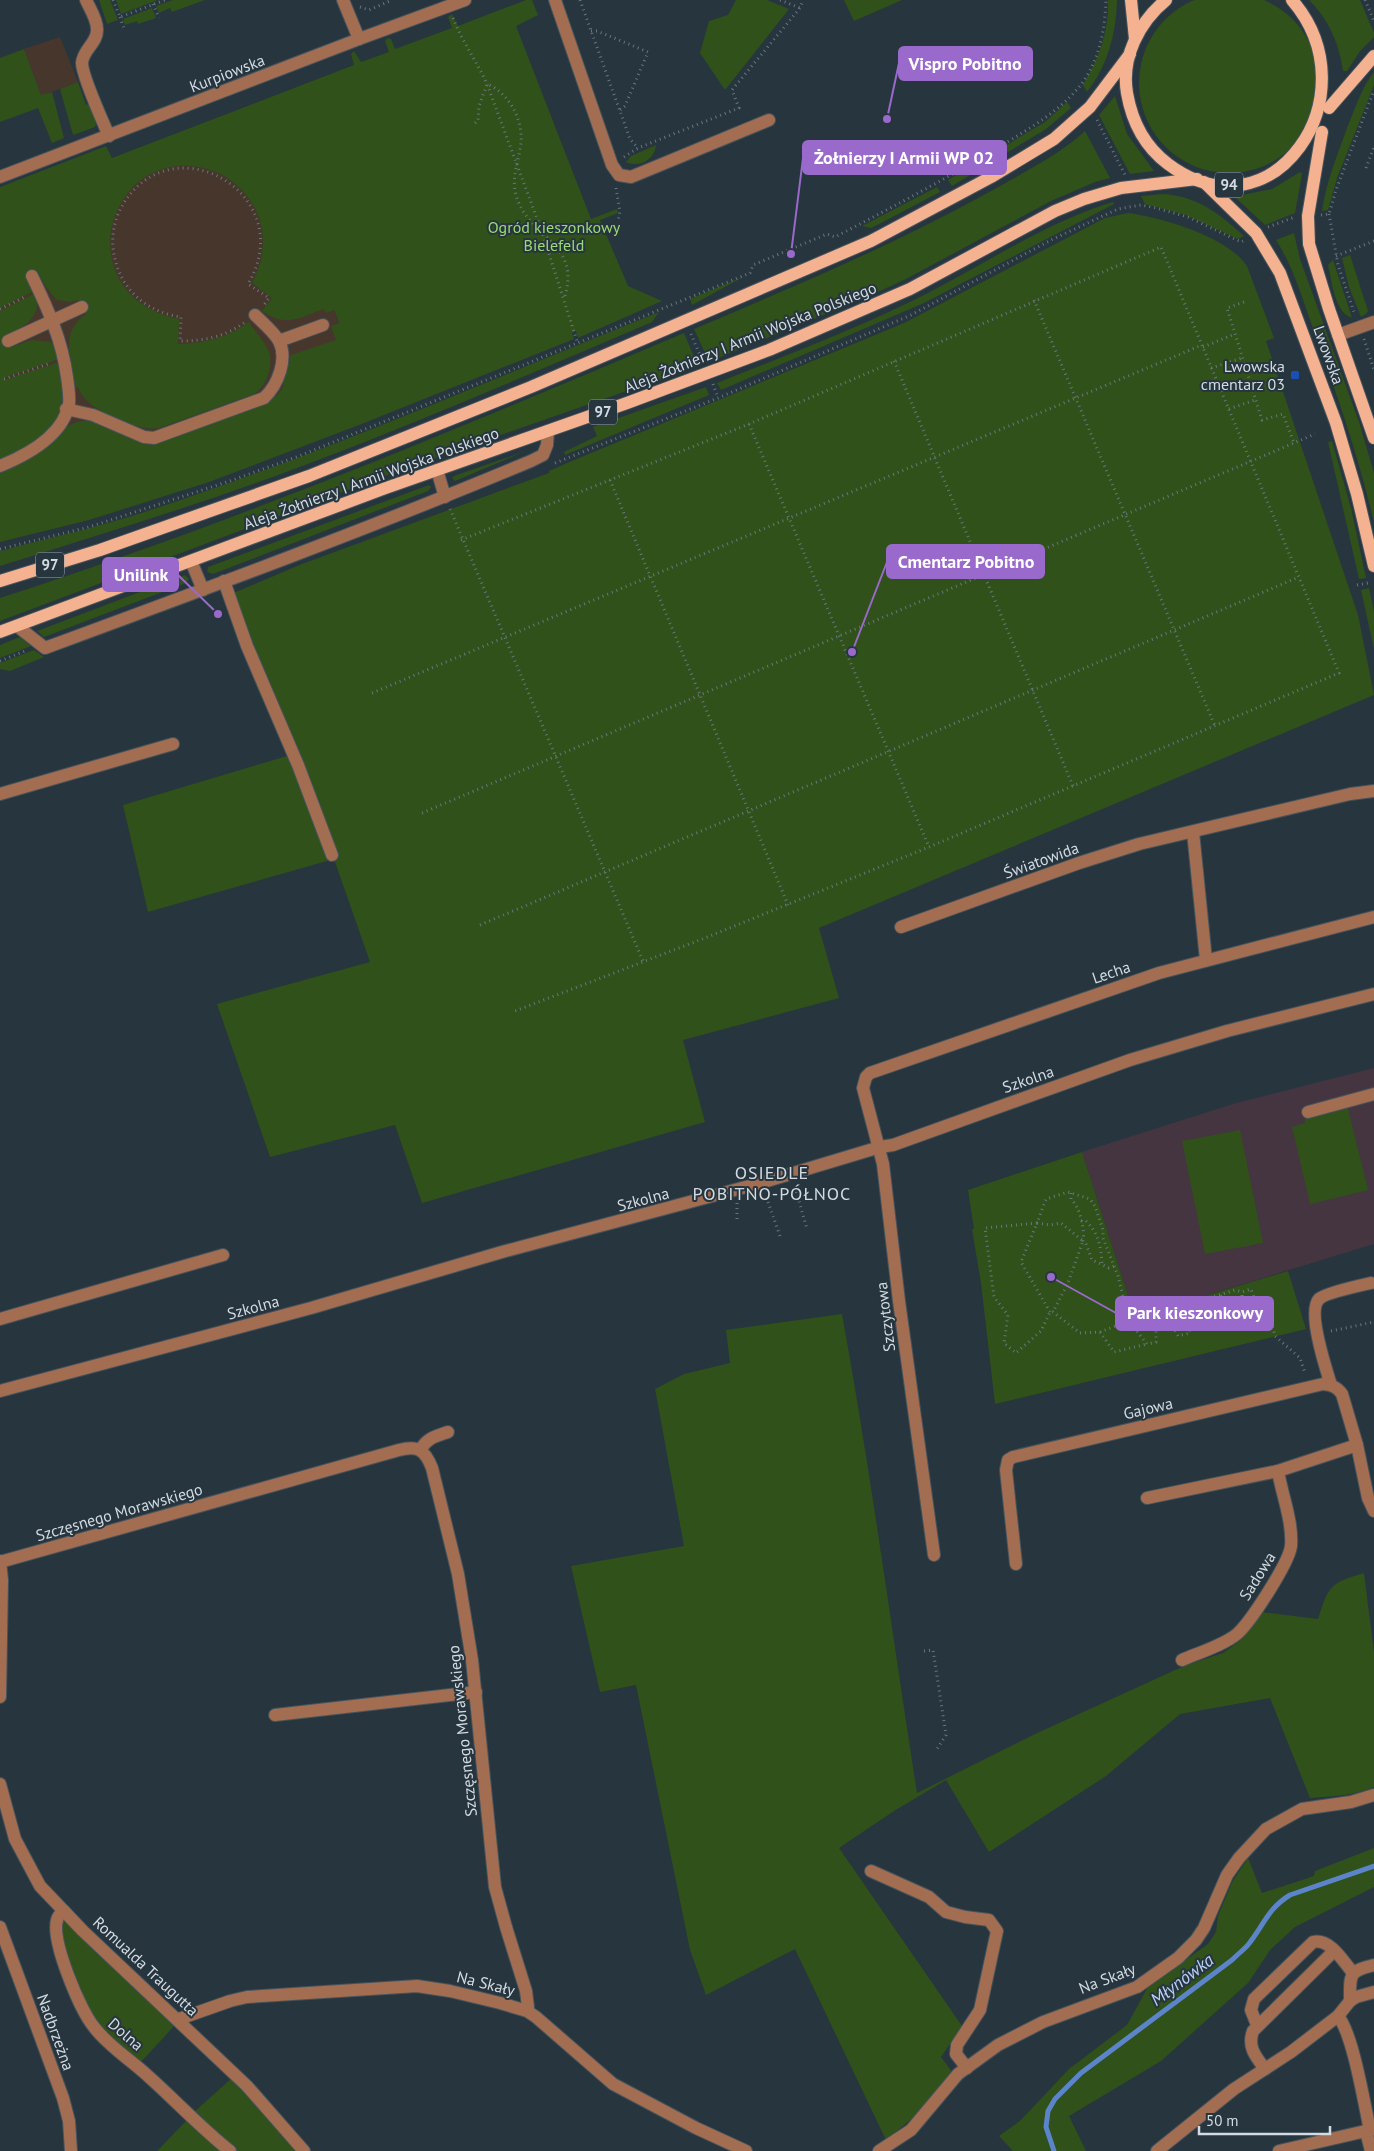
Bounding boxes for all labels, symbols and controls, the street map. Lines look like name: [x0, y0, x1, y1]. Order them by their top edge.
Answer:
callout: Vispro Pobitno: [899, 47, 1032, 80]
street label: Kurpiowska: [187, 50, 267, 96]
text: Vispro Pobitno: [907, 52, 1022, 75]
callout: Żołnierzy I Armii WP 02: [803, 141, 1006, 174]
text: Żołnierzy I Armii WP 02: [814, 146, 994, 169]
road number: 94: [1215, 172, 1243, 198]
park label: Ogród kieszonkowy Bielefeld: [488, 217, 621, 255]
street label: Aleja Żołnierzy I Armii Wojska Polskiego: [621, 277, 879, 397]
street label: Lwowska: [1309, 323, 1349, 387]
place label: Lwowska cmentarz 03: [1201, 356, 1285, 394]
marker: Lwowska cmentarz 03: [1289, 369, 1301, 381]
road number: 97: [589, 400, 617, 424]
street label: Aleja Żołnierzy I Armii Wojska Polskiego: [241, 422, 501, 534]
callout: Cmentarz Pobitno: [887, 545, 1044, 578]
text: Cmentarz Pobitno: [898, 550, 1035, 573]
road number: 97: [36, 552, 64, 578]
callout: Unilink: [103, 558, 178, 591]
text: Unilink: [114, 563, 169, 586]
street label: Światowida: [1001, 837, 1081, 883]
street label: Lecha: [1089, 956, 1133, 988]
street label: Szkolna: [1000, 1061, 1056, 1097]
district label: OSIEDLE POBITNO-PÓŁNOC: [693, 1161, 851, 1205]
street label: Szkolna: [615, 1182, 671, 1216]
street label: Szczytowa: [871, 1281, 899, 1353]
street label: Szkolna: [225, 1290, 281, 1324]
callout: Park kieszonkowy: [1116, 1297, 1273, 1330]
text: Park kieszonkowy: [1127, 1301, 1263, 1324]
street label: Gajowa: [1121, 1393, 1175, 1423]
street label: Szczęsnego Morawskiego: [33, 1479, 205, 1545]
street label: Sadowa: [1234, 1548, 1280, 1604]
street label: Szczęsnego Morawskiego: [443, 1644, 481, 1818]
street label: Romualda Traugutta: [89, 1912, 203, 2020]
water label: Młynówka: [1145, 1948, 1218, 2011]
street label: Na Skały: [1076, 1958, 1139, 1998]
street label: Na Skały: [455, 1966, 518, 2000]
street label: Nadbrzeżna: [33, 1991, 79, 2073]
street label: Dolna: [104, 2013, 148, 2055]
scale bar: [1199, 2104, 1330, 2136]
text: 50 m: [1206, 2111, 1239, 2130]

